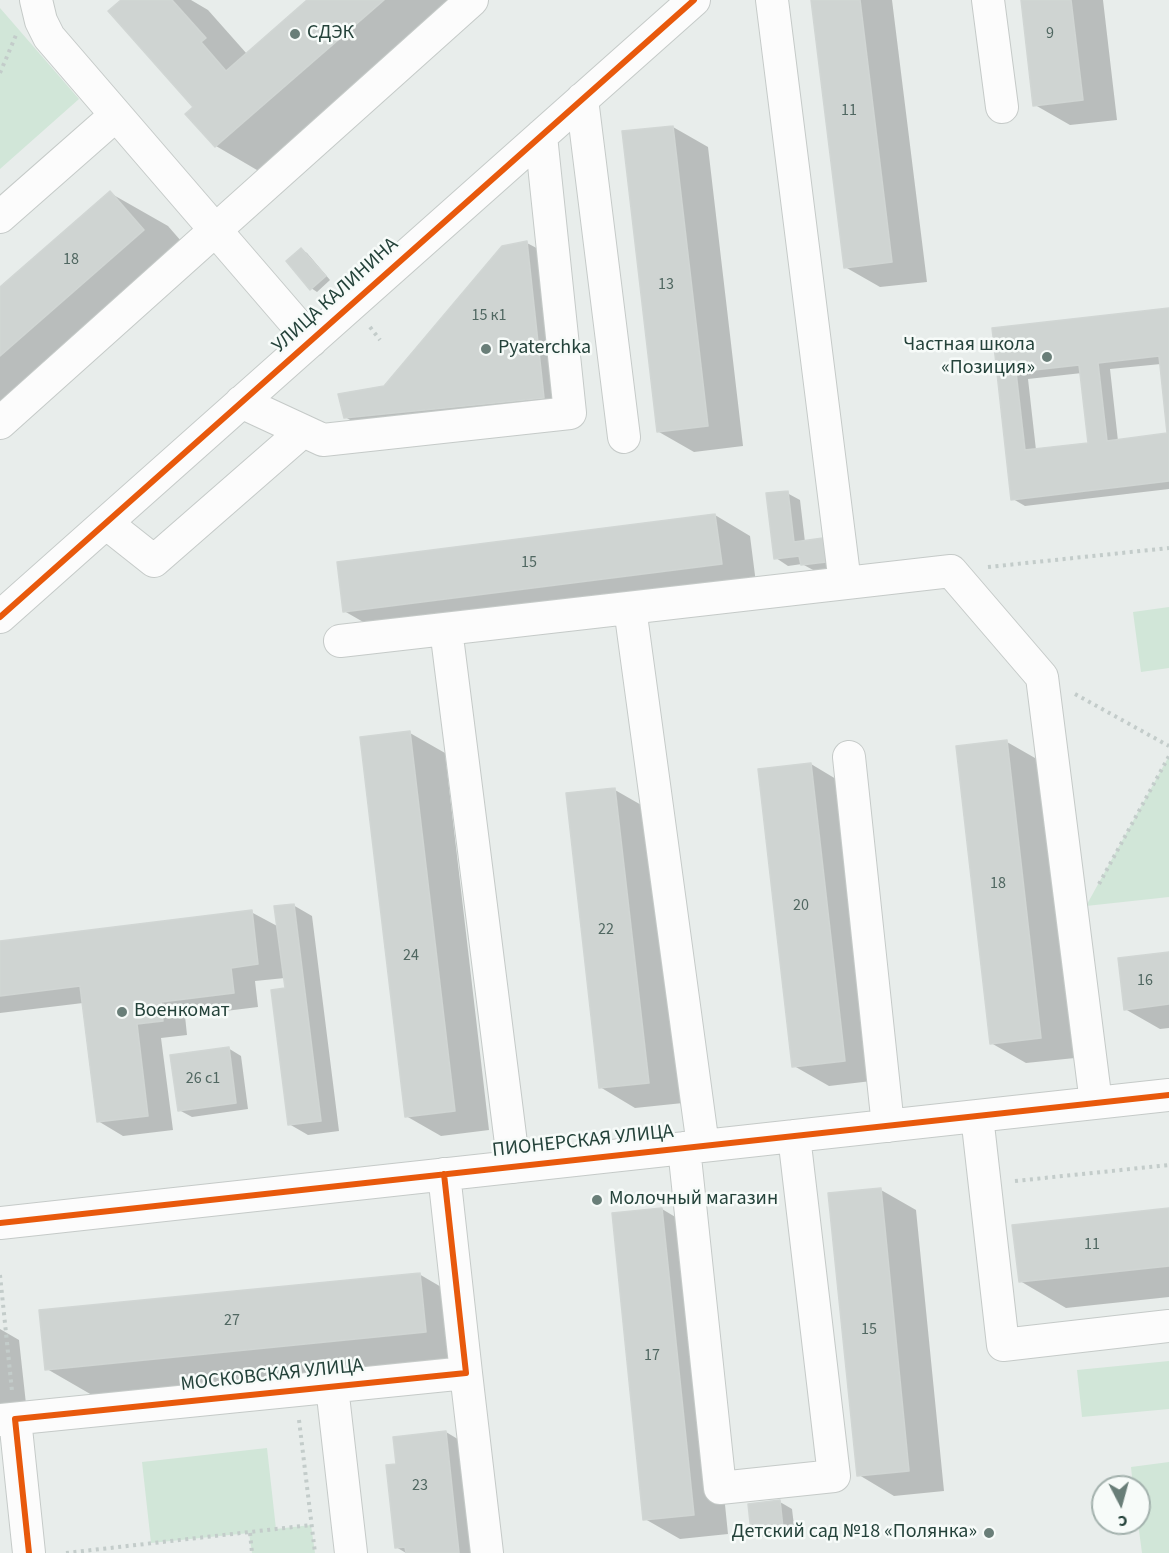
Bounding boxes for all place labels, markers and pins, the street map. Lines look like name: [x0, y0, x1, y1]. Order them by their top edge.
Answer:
place label: СДЭК: [307, 22, 354, 46]
marker: СДЭК: [288, 27, 302, 41]
place label: Частная школа «Позиция»: [903, 334, 1035, 381]
place label: Pyaterchka: [498, 337, 591, 361]
marker: Pyaterchka: [479, 342, 493, 356]
marker: Частная школа «Позиция»: [1040, 350, 1054, 364]
place label: Военкомат: [134, 1000, 230, 1024]
marker: Военкомат: [115, 1005, 129, 1019]
place label: Молочный магазин: [609, 1188, 778, 1212]
marker: Молочный магазин: [590, 1193, 604, 1207]
place label: Детский сад №18 «Полянка»: [732, 1521, 977, 1545]
marker: Детский сад №18 «Полянка»: [982, 1526, 996, 1540]

